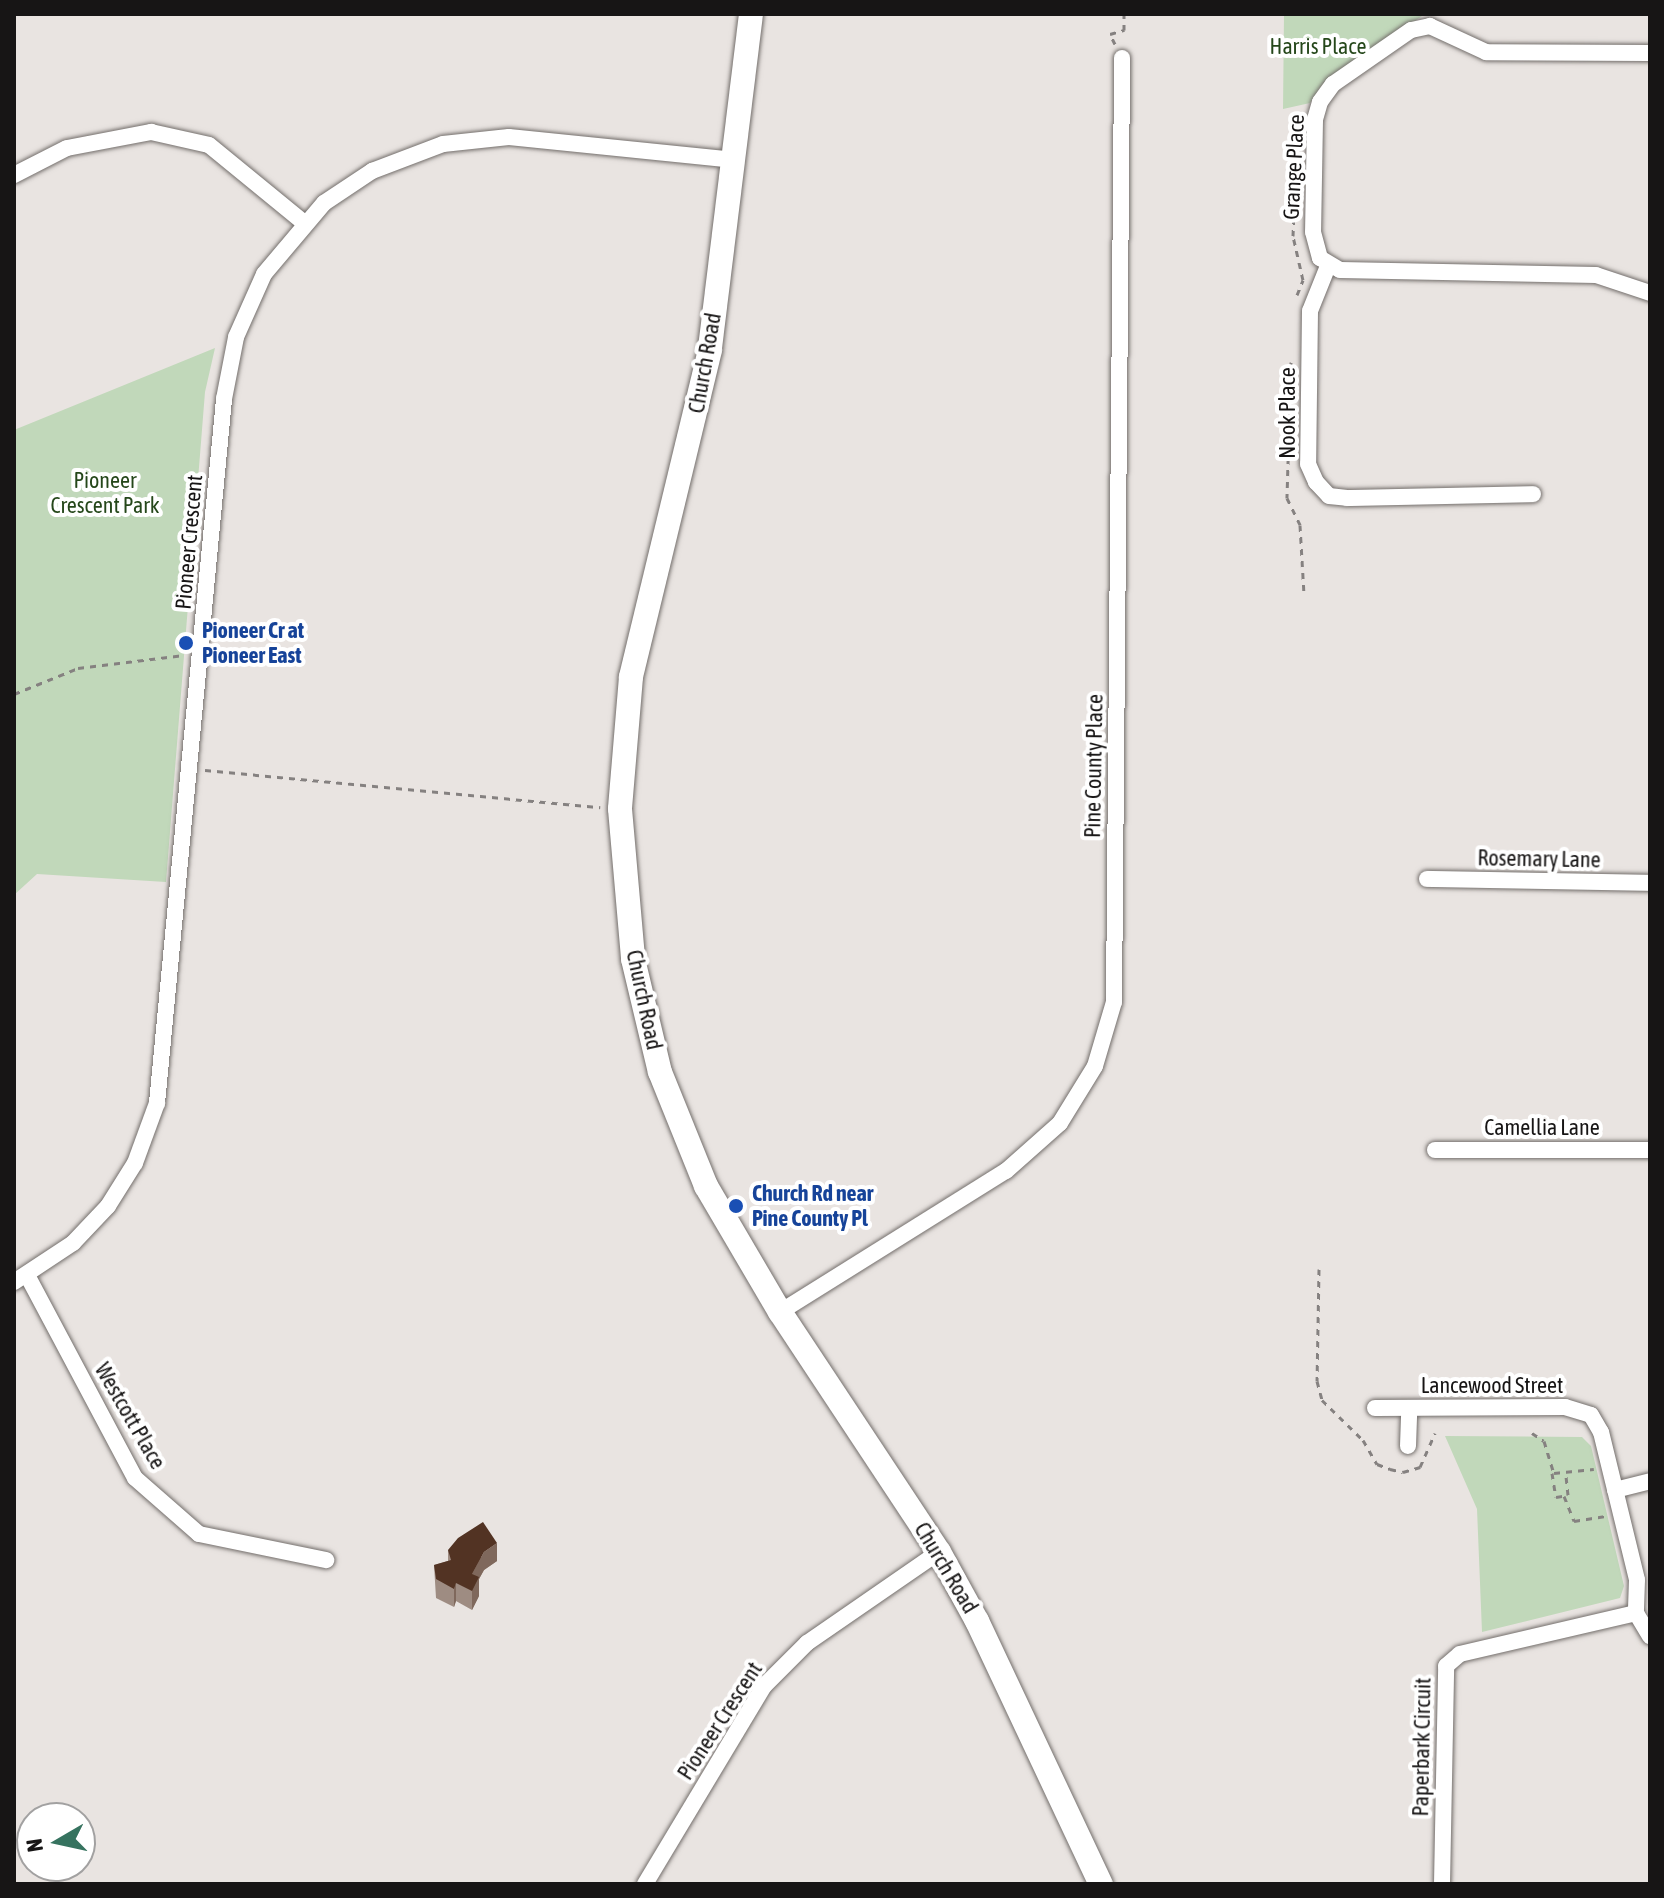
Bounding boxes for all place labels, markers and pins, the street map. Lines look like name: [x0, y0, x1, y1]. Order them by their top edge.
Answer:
place label: Pioneer Cr at Pioneer East: [202, 617, 304, 668]
marker: Pioneer Cr at Pioneer East: [177, 634, 195, 652]
place label: Church Rd near Pine County Pl: [752, 1180, 873, 1232]
marker: Church Rd near Pine County Pl: [727, 1197, 745, 1215]

